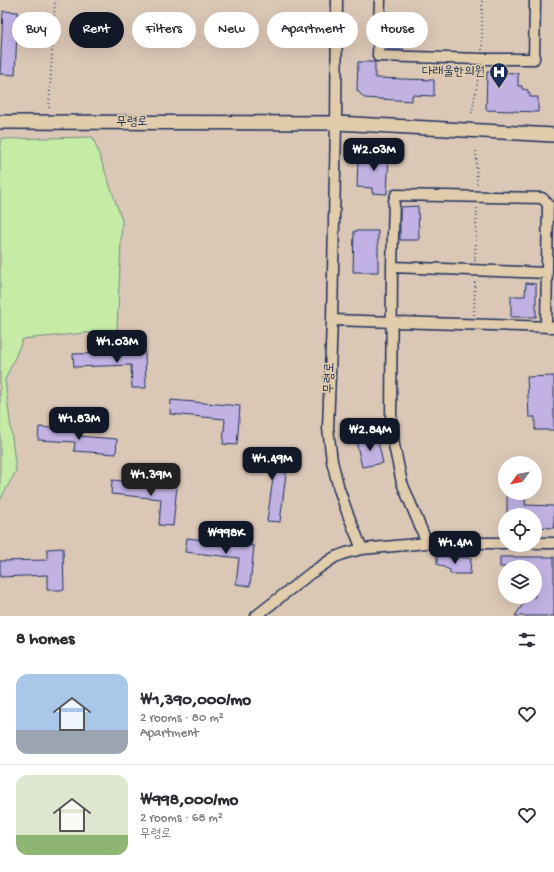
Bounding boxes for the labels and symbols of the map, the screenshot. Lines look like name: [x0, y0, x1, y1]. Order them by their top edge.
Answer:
hospital icon: 다래울한의원: [488, 61, 510, 89]
place label: 다래울한의원: [422, 65, 485, 80]
street label: 무령로: [116, 115, 148, 130]
pin: ₩2.03M: [341, 138, 407, 172]
pin: ₩1.03M: [84, 330, 150, 364]
street label: 무령로: [322, 362, 338, 394]
pin: ₩1.83M: [46, 407, 112, 441]
pin: ₩2.84M: [337, 418, 403, 452]
pin: ₩1.49M: [239, 447, 305, 481]
north arrow: [498, 456, 542, 500]
pin: ₩1.39M: [118, 463, 184, 497]
pin: ₩998K: [198, 521, 254, 555]
pin: ₩1.4M: [427, 531, 483, 565]

